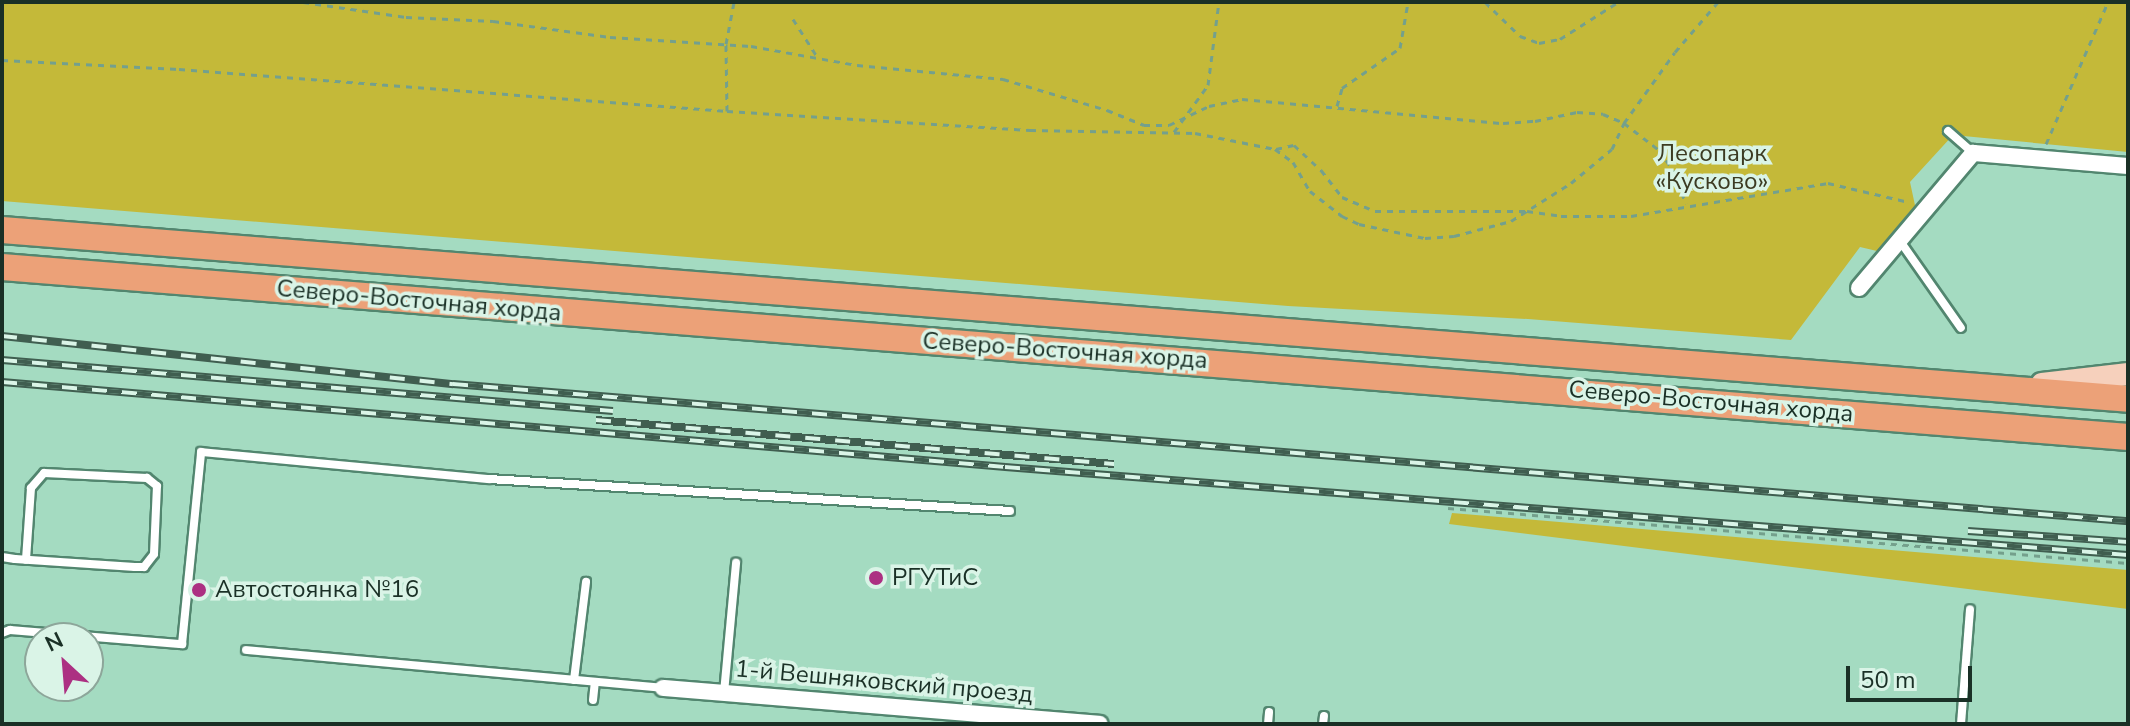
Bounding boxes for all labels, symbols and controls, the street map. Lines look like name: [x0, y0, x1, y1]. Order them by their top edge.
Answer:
park label: Лесопарк «Кусково»: [1656, 140, 1768, 196]
street label: Северо-Восточная хорда: [275, 274, 563, 328]
street label: Северо-Восточная хорда: [921, 327, 1209, 375]
street label: Северо-Восточная хорда: [1567, 375, 1855, 429]
place label: РГУТиС: [892, 564, 978, 592]
marker: РГУТиС: [867, 569, 885, 587]
place label: Автостоянка №16: [215, 576, 419, 604]
marker: Автостоянка №16: [190, 581, 208, 599]
north arrow: [24, 622, 104, 702]
text: N: [40, 625, 68, 659]
scale bar: [1850, 650, 1976, 700]
street label: 1-й Вешняковский проезд: [734, 655, 1034, 709]
text: 50 m: [1860, 664, 1916, 696]

